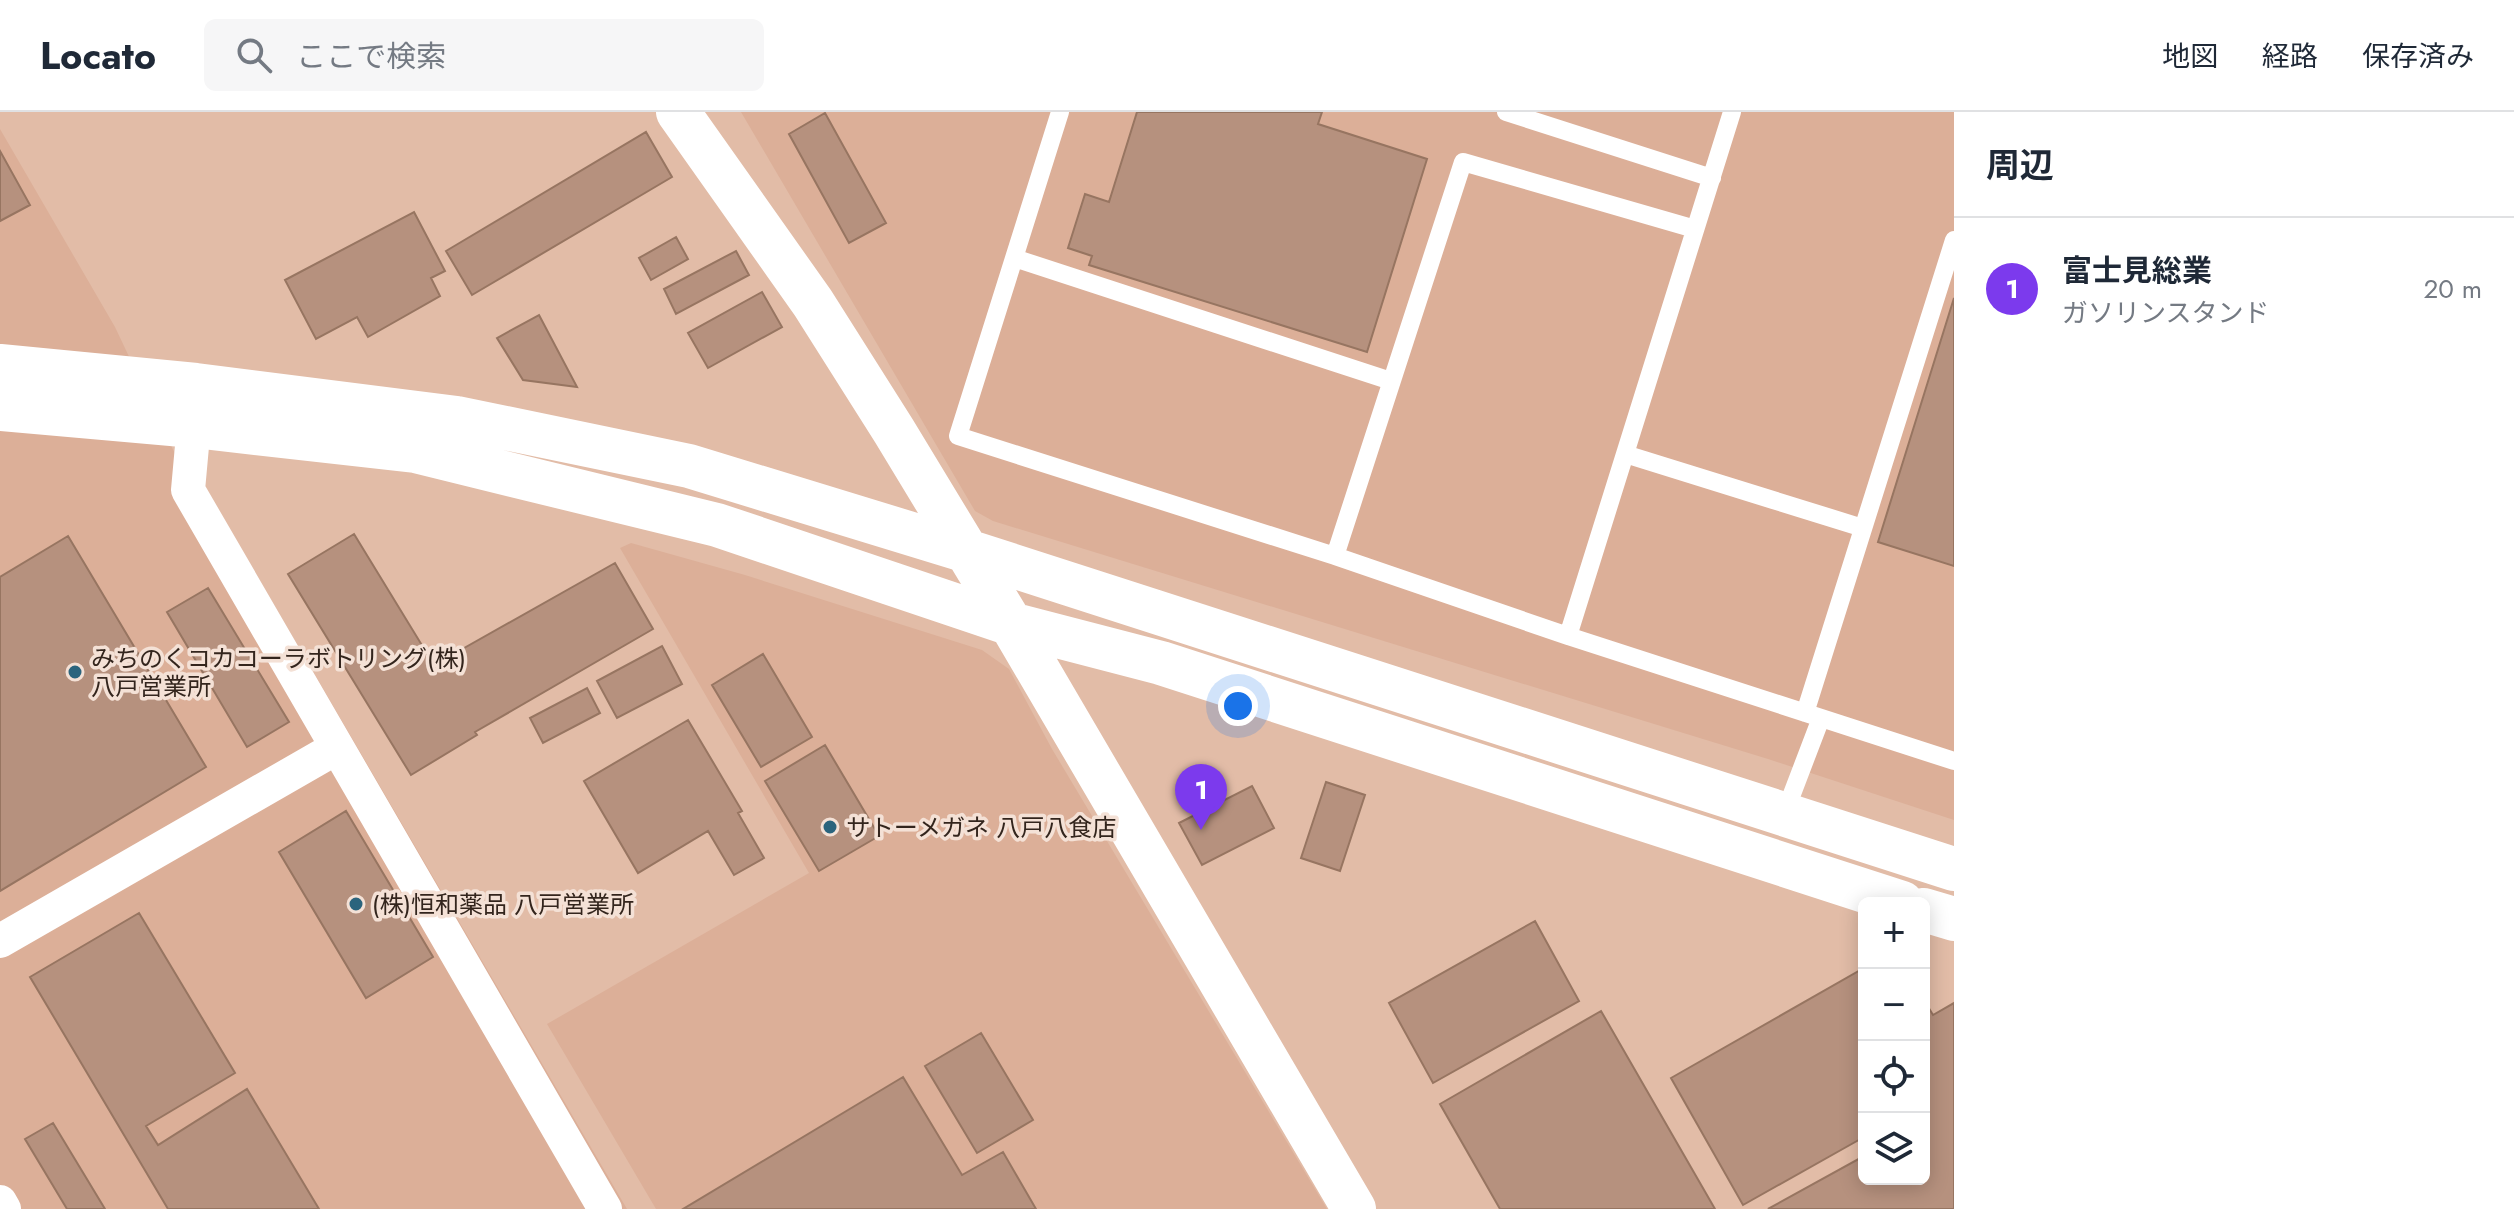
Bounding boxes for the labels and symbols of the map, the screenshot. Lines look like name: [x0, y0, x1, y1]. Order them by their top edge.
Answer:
place label: みちのくコカコーラボトリング(株) 八戸営業所: [91, 641, 466, 704]
marker: みちのくコカコーラボトリング(株) 八戸営業所: [66, 663, 84, 681]
your location: [1218, 686, 1258, 726]
pin: 1: [1175, 764, 1227, 830]
place label: サトーメガネ 八戸八食店: [846, 810, 1116, 845]
marker: サトーメガネ 八戸八食店: [821, 818, 839, 836]
place label: (株)恒和薬品 八戸営業所: [372, 887, 634, 922]
marker: (株)恒和薬品 八戸営業所: [347, 895, 365, 913]

